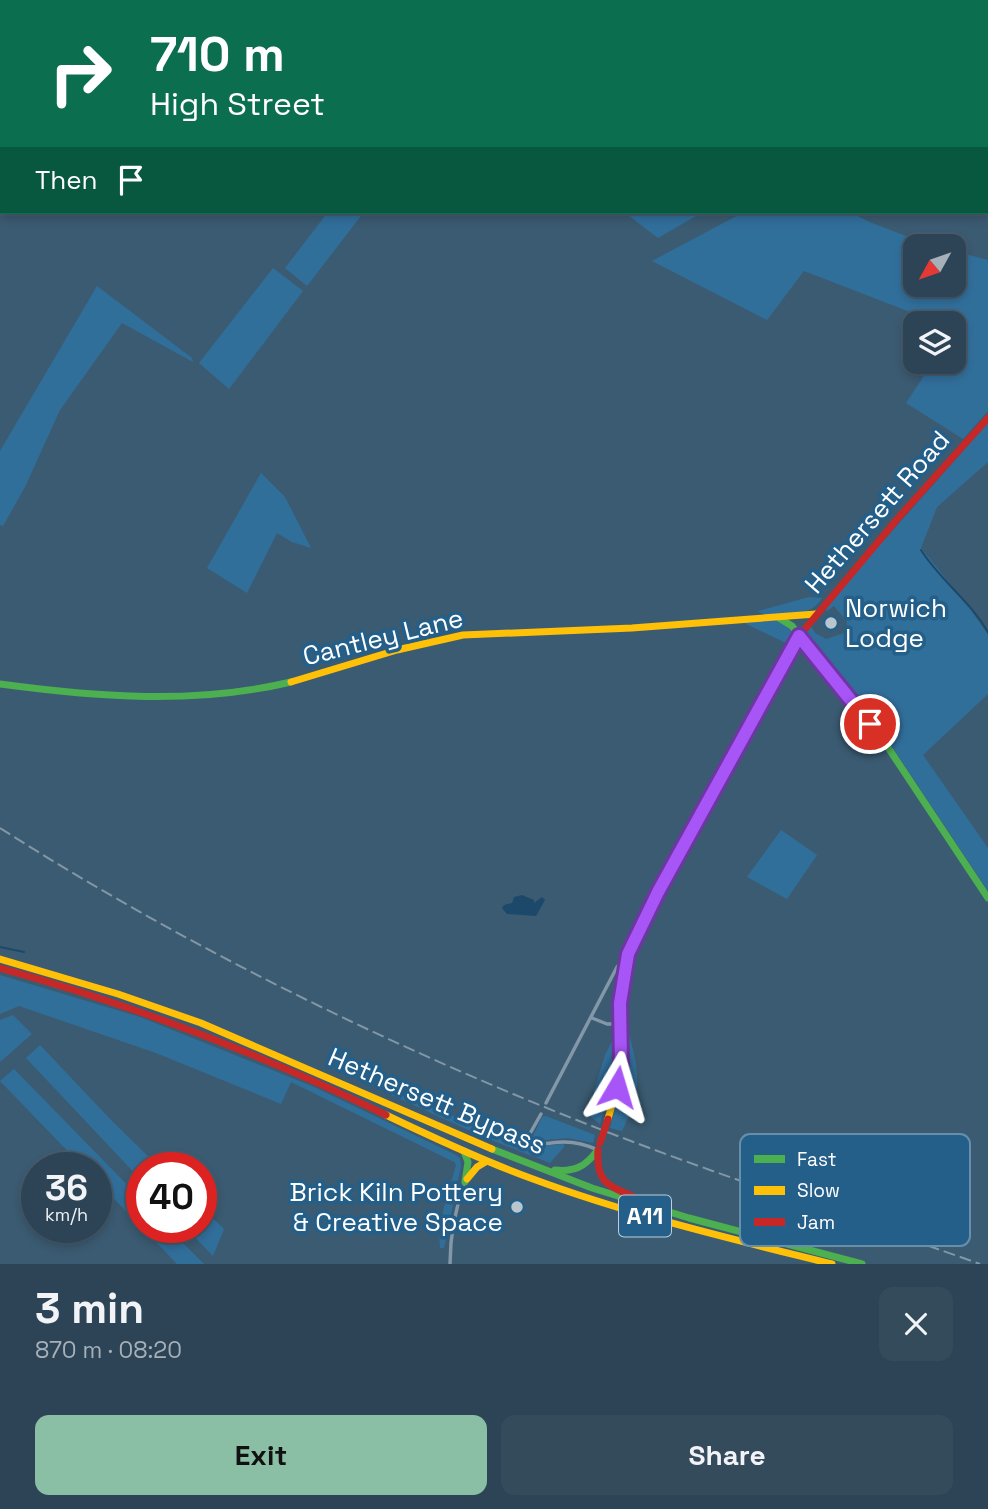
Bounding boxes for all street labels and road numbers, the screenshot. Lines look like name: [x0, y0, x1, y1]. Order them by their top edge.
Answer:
street label: Hethersett Road: [797, 424, 957, 600]
street label: Cantley Lane: [299, 601, 467, 673]
street label: Hethersett Bypass: [323, 1040, 551, 1162]
road number: A11: [619, 1196, 671, 1236]

